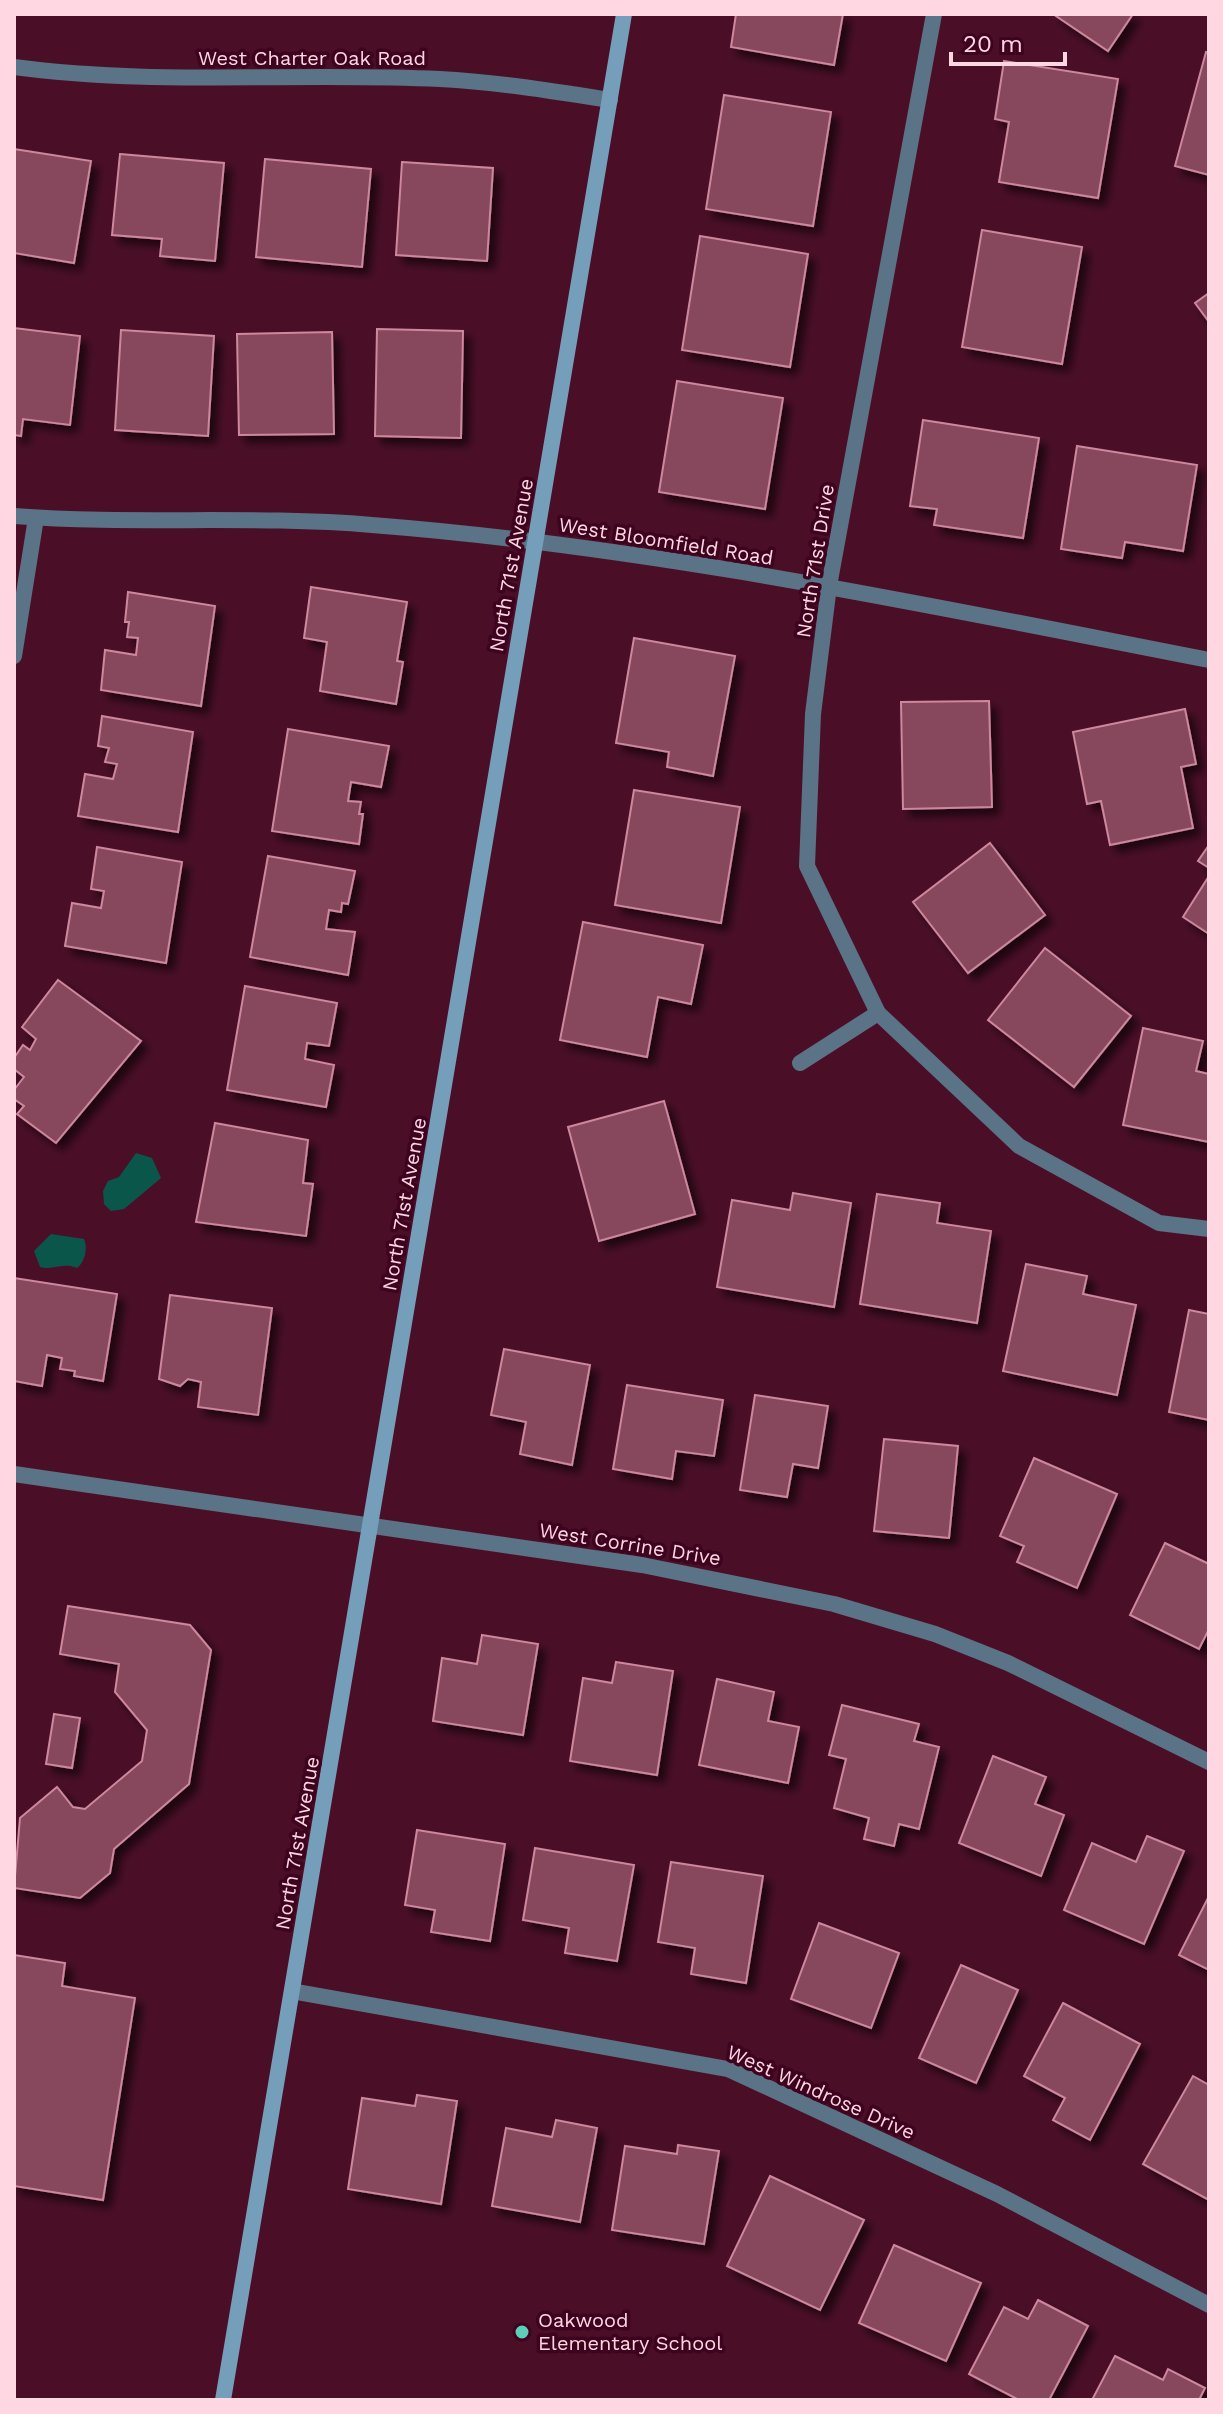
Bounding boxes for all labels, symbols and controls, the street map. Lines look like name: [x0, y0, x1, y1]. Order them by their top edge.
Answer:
scale bar: [951, 16, 1065, 66]
text: 20 m: [963, 30, 1023, 58]
street label: West Charter Oak Road: [198, 46, 426, 70]
street label: North 71st Avenue: [484, 476, 538, 654]
street label: North 71st Drive: [791, 482, 839, 640]
street label: West Bloomfield Road: [557, 512, 775, 570]
street label: North 71st Avenue: [377, 1115, 431, 1293]
street label: West Corrine Drive: [537, 1518, 723, 1570]
street label: North 71st Avenue: [270, 1754, 324, 1932]
street label: West Windrose Drive: [723, 2040, 919, 2144]
place label: Oakwood Elementary School: [538, 2308, 722, 2355]
marker: Oakwood Elementary School: [513, 2323, 531, 2341]

